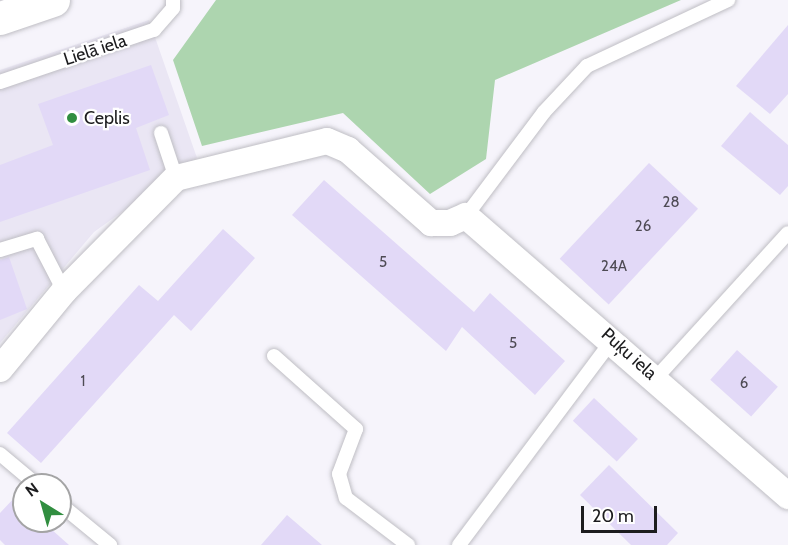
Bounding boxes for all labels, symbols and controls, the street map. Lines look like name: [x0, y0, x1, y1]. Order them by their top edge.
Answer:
street label: Lielā iela: [61, 30, 129, 70]
place label: Ceplis: [84, 107, 130, 129]
marker: Ceplis: [65, 111, 79, 125]
house number: 28: [663, 194, 679, 212]
house number: 26: [635, 218, 651, 236]
house number: 5: [379, 254, 387, 272]
house number: 24A: [601, 258, 627, 276]
street label: Puķu iela: [597, 324, 661, 384]
house number: 5: [509, 335, 517, 353]
house number: 1: [81, 373, 85, 391]
house number: 6: [740, 375, 748, 393]
north arrow: [12, 473, 72, 533]
text: N: [22, 479, 42, 501]
scale bar: [584, 494, 660, 532]
text: 20 m: [592, 505, 634, 527]

